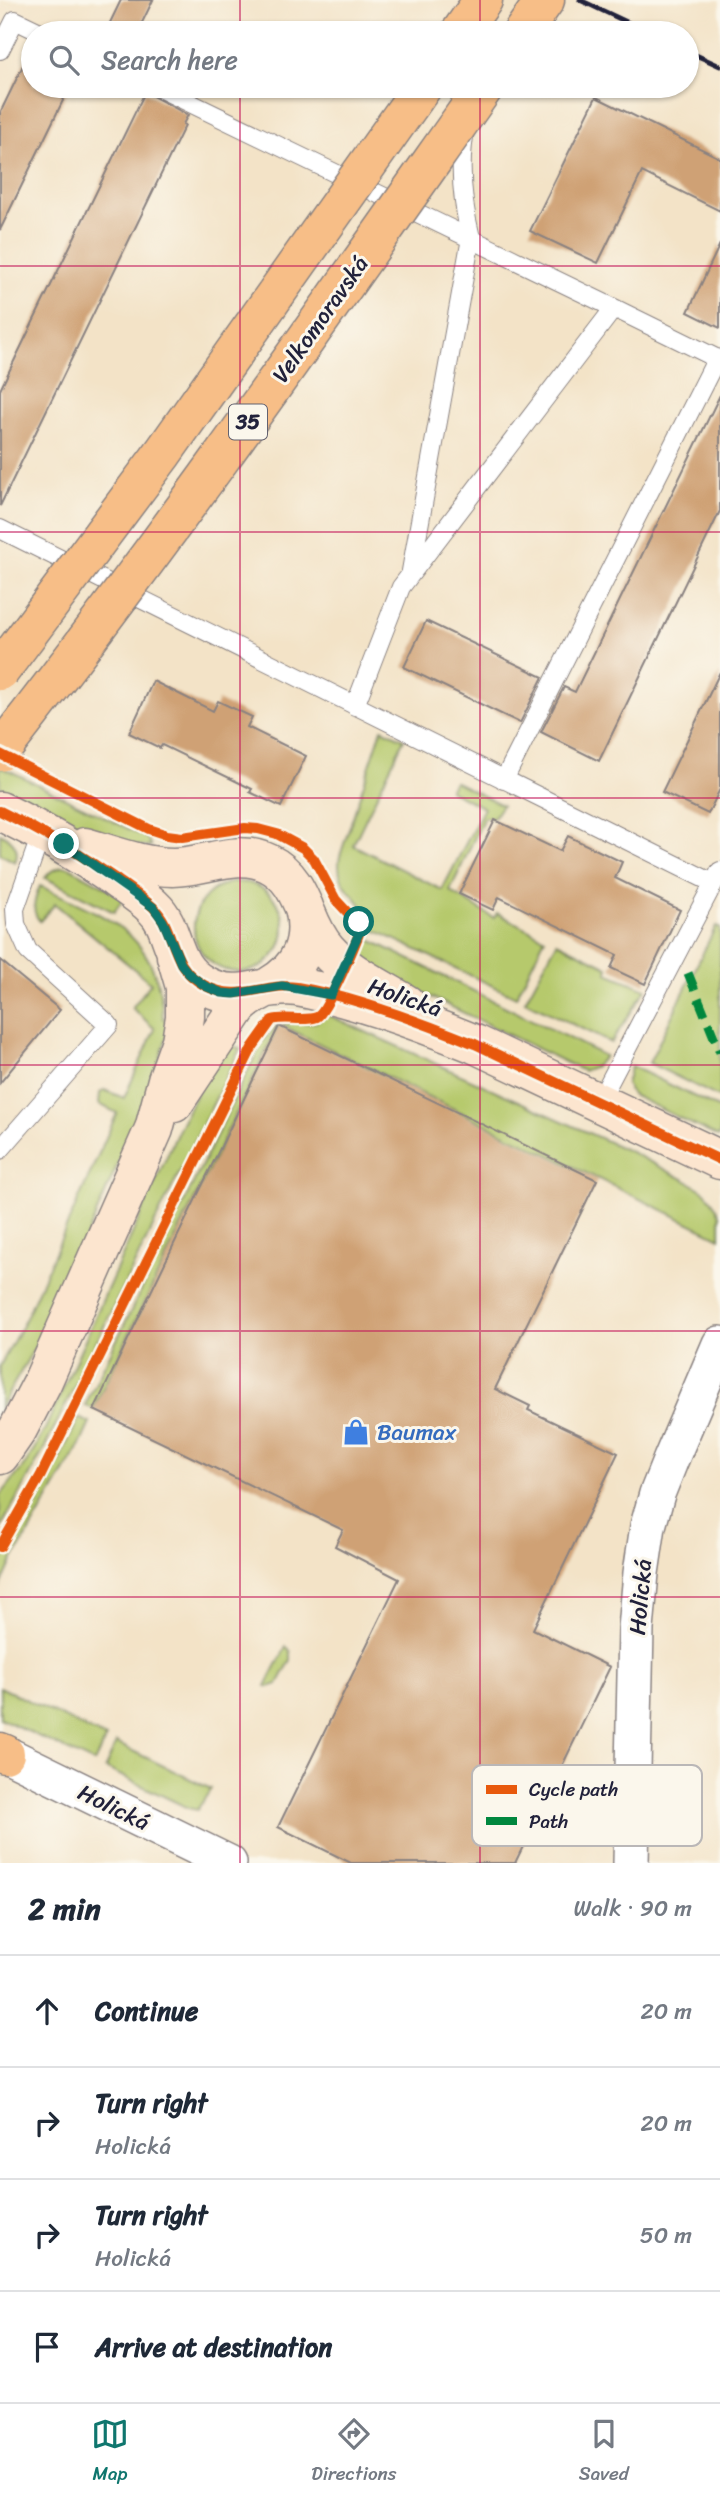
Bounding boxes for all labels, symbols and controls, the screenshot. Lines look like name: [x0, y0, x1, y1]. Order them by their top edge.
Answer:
search box: [21, 21, 699, 98]
text: Search here: [101, 37, 238, 83]
icon: search: [45, 41, 83, 79]
street label: Velkomoravská: [261, 247, 380, 392]
road number: 35: [229, 404, 267, 440]
route end: [48, 828, 79, 859]
route start: [343, 906, 374, 937]
street label: Holická: [362, 966, 447, 1029]
place label: Baumax: [377, 1412, 457, 1453]
shop icon: Baumax: [341, 1417, 371, 1447]
street label: Holická: [617, 1557, 664, 1637]
legend: [472, 1765, 702, 1846]
street label: Holická: [71, 1772, 157, 1843]
text: Cycle path: [529, 1773, 618, 1806]
text: Path: [529, 1805, 568, 1838]
text: 2 min: [28, 1882, 101, 1936]
text: Walk · 90 m: [574, 1888, 692, 1929]
text: Continue: [95, 1988, 198, 2034]
text: 20 m: [641, 1991, 692, 2032]
icon: ahead: [28, 1992, 66, 2030]
text: Turn right: [95, 2080, 208, 2126]
text: 20 m: [641, 2103, 692, 2144]
icon: right: [28, 2104, 66, 2142]
text: Holická: [95, 2126, 171, 2167]
text: Turn right: [95, 2192, 208, 2238]
text: 50 m: [640, 2215, 692, 2256]
icon: right: [28, 2216, 66, 2254]
text: Holická: [95, 2238, 171, 2279]
text: Arrive at destination: [95, 2324, 332, 2370]
icon: arrive: [28, 2328, 66, 2366]
tab: Map: [91, 2415, 129, 2490]
tab: Directions: [311, 2415, 397, 2490]
tab: Saved: [579, 2415, 629, 2490]

